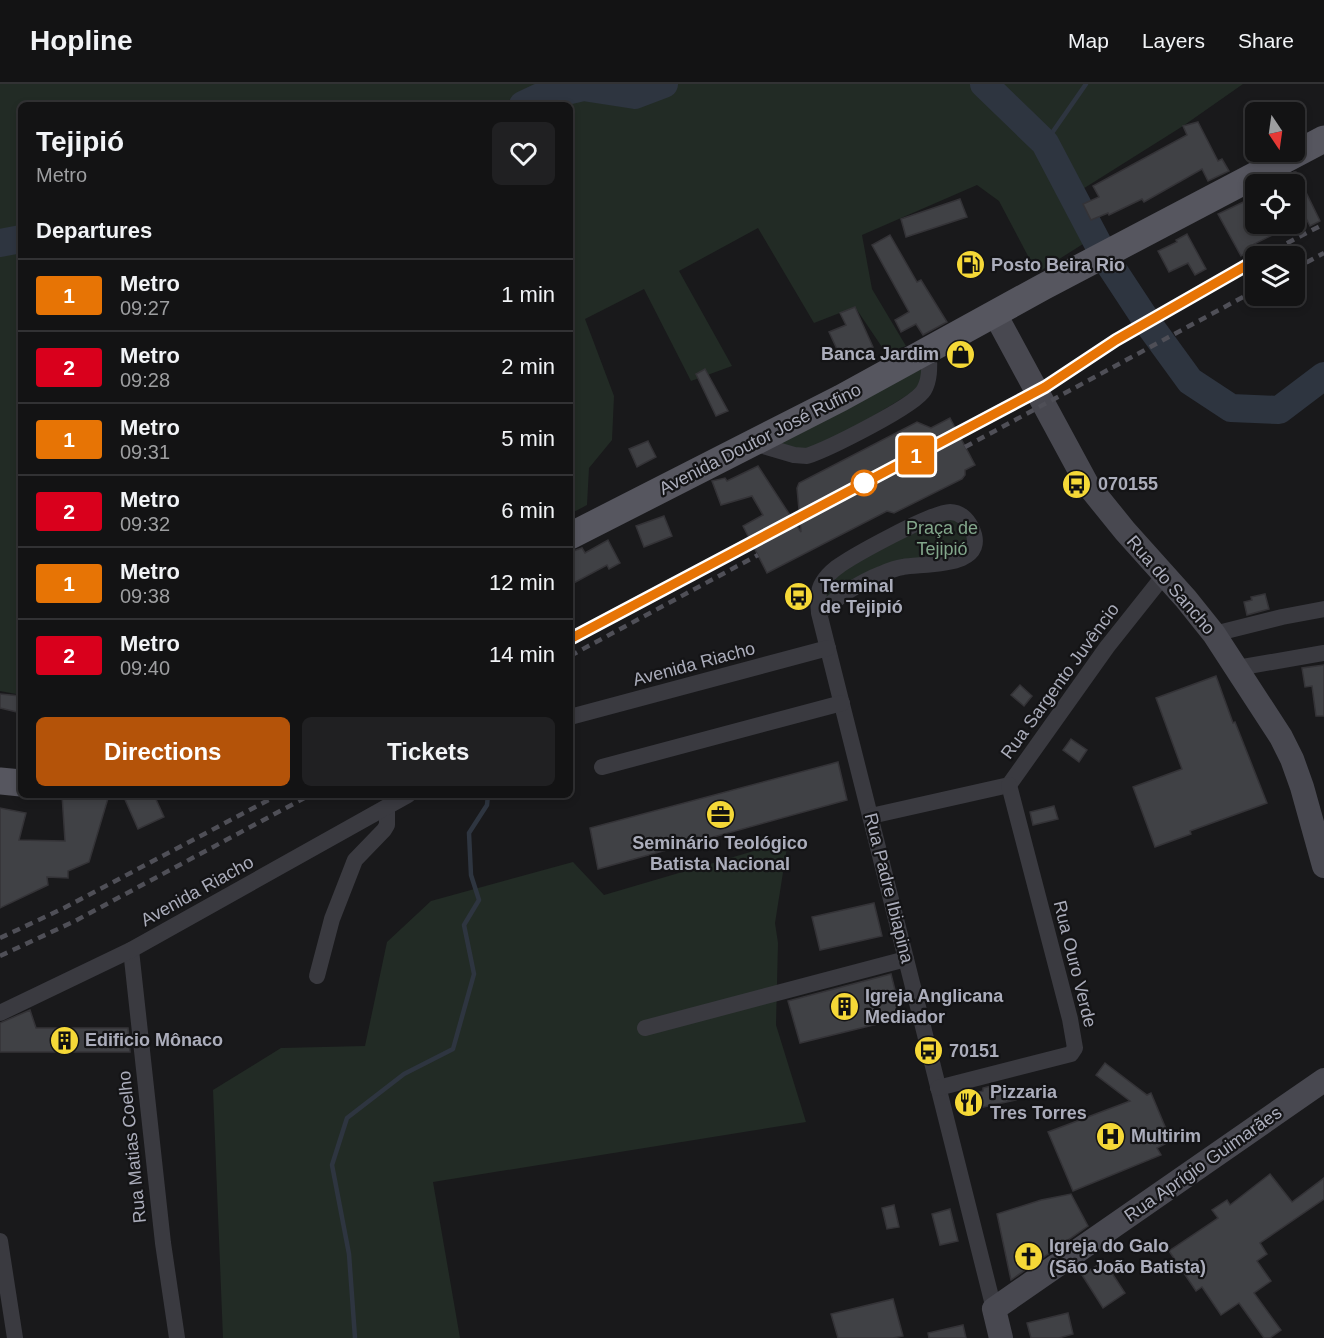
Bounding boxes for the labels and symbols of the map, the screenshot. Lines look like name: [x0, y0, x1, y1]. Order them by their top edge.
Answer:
north arrow: [1245, 102, 1305, 162]
fuel station icon: Posto Beira Rio: [954, 249, 986, 281]
place label: Posto Beira Rio: [991, 255, 1125, 275]
shop icon: Banca Jardim: [944, 338, 976, 370]
place label: Banca Jardim: [821, 344, 939, 364]
street label: Avenida Doutor José Rufino: [656, 379, 864, 499]
line badge: 1: [896, 436, 936, 475]
bus stop icon: 070155: [1061, 468, 1093, 500]
unlabelled marker: [851, 470, 877, 496]
place label: 070155: [1098, 474, 1158, 494]
park label: Praça de Tejipió: [906, 518, 978, 559]
street label: Rua do Sancho: [1123, 532, 1219, 638]
place label: Terminal de Tejipió: [820, 576, 903, 617]
bus stop icon: Terminal de Tejipió: [783, 580, 815, 612]
street label: Rua Sargento Juvêncio: [997, 599, 1123, 763]
street label: Avenida Riacho: [631, 638, 757, 690]
office icon: Seminário Teológico Batista Nacional: [704, 798, 736, 830]
street label: Rua Padre Ibiapina: [861, 811, 918, 966]
place label: Seminário Teológico Batista Nacional: [632, 833, 808, 874]
street label: Avenida Riacho: [137, 852, 257, 930]
street label: Rua Ouro Verde: [1050, 898, 1100, 1030]
place label: Igreja Anglicana Mediador: [865, 986, 1004, 1027]
building icon: Igreja Anglicana Mediador: [828, 990, 860, 1022]
building icon: Edificio Mônaco: [48, 1024, 80, 1056]
place label: Edificio Mônaco: [85, 1030, 223, 1050]
bus stop icon: 70151: [912, 1035, 944, 1067]
place label: 70151: [949, 1041, 999, 1061]
street label: Rua Matias Coelho: [114, 1070, 150, 1224]
place label: Pizzaria Tres Torres: [990, 1082, 1087, 1123]
restaurant icon: Pizzaria Tres Torres: [953, 1086, 985, 1118]
street label: Rua Aprígio Guimarães: [1121, 1102, 1285, 1226]
hospital icon: Multirim: [1094, 1120, 1126, 1152]
place label: Multirim: [1131, 1126, 1201, 1146]
place label: Igreja do Galo (São João Batista): [1049, 1236, 1206, 1277]
church icon: Igreja do Galo (São João Batista): [1012, 1240, 1044, 1272]

